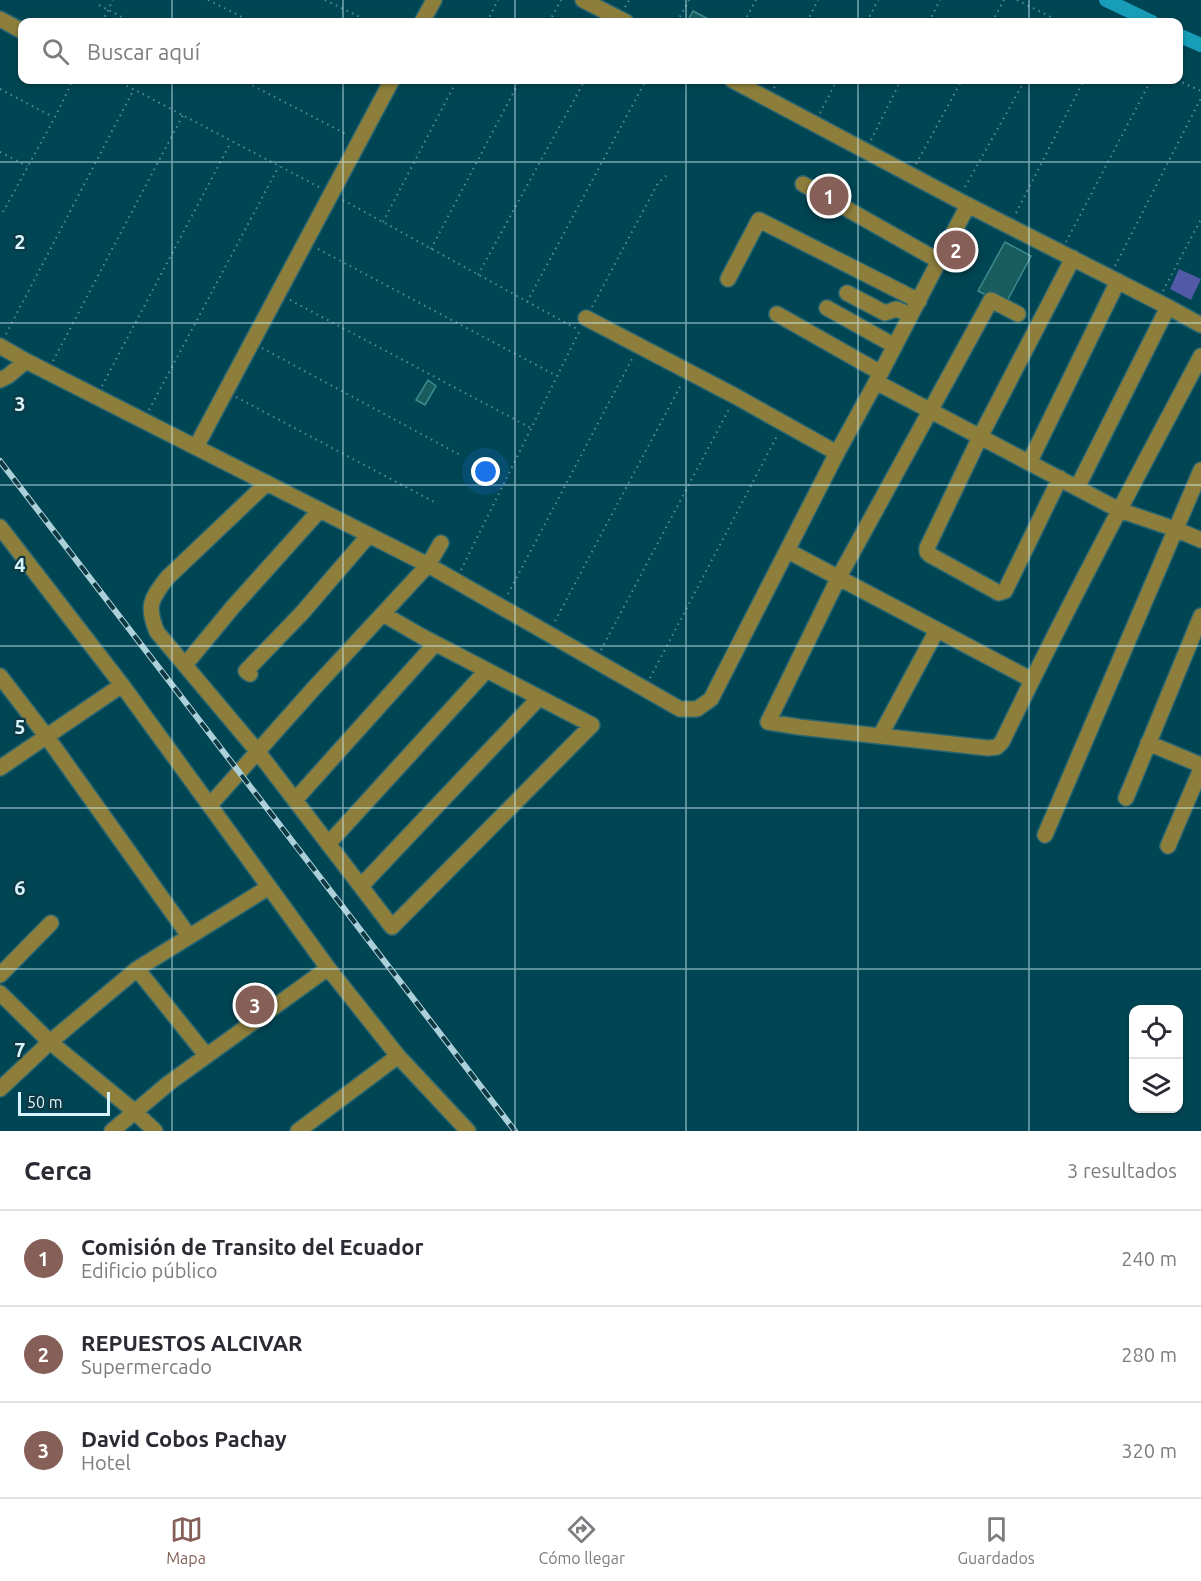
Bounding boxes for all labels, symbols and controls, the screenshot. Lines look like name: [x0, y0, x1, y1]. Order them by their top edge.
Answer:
search box: [18, 18, 1183, 84]
icon: search: [39, 35, 72, 68]
text: Buscar aquí: [87, 39, 200, 64]
pin: 1: [810, 174, 848, 218]
pin: 2: [936, 228, 976, 272]
text: 2: [14, 230, 26, 253]
text: 3: [14, 392, 26, 415]
your location: [471, 457, 500, 486]
text: 4: [14, 553, 26, 576]
text: 5: [14, 715, 26, 738]
text: 6: [14, 876, 26, 899]
pin: 3: [236, 982, 274, 1028]
map controls: [1129, 1005, 1183, 1113]
button: locate: [1129, 1005, 1183, 1059]
text: 7: [14, 1038, 26, 1061]
button: layers: [1129, 1059, 1183, 1113]
scale bar: [18, 1089, 110, 1116]
text: 50 m: [27, 1093, 63, 1111]
text: Cerca: [24, 1156, 92, 1185]
text: 3 resultados: [1067, 1159, 1177, 1182]
text: Comisión de Transito del Ecuador: [81, 1234, 423, 1259]
text: 1: [38, 1247, 49, 1270]
text: 240 m: [1121, 1247, 1177, 1270]
text: Edificio público: [81, 1259, 217, 1282]
text: REPUESTOS ALCIVAR: [81, 1330, 303, 1355]
text: 2: [38, 1343, 49, 1366]
text: 280 m: [1121, 1343, 1177, 1366]
text: Supermercado: [81, 1355, 212, 1378]
text: David Cobos Pachay: [81, 1426, 287, 1451]
text: 3: [38, 1439, 49, 1462]
text: 320 m: [1121, 1439, 1177, 1462]
text: Hotel: [81, 1451, 131, 1474]
tab: Mapa: [166, 1513, 206, 1567]
tab: Cómo llegar: [538, 1513, 625, 1567]
tab: Guardados: [958, 1513, 1035, 1567]

